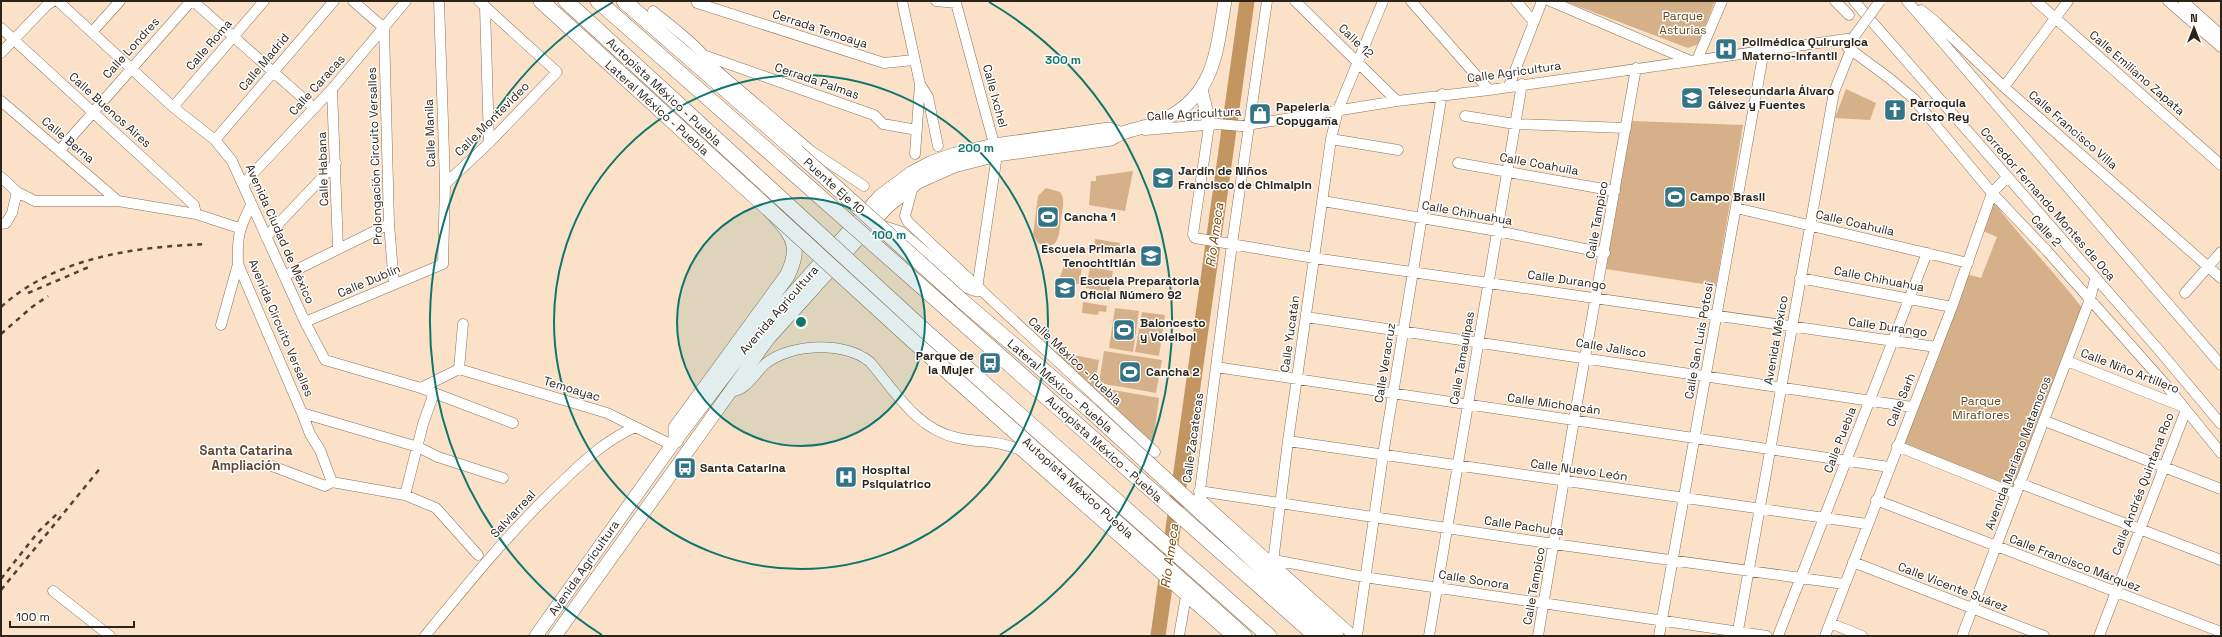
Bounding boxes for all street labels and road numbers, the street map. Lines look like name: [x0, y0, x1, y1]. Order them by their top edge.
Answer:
street label: Cerrada Temoaya: [770, 6, 870, 52]
street label: Calle Londres: [99, 14, 163, 82]
street label: Calle Roma: [182, 16, 236, 74]
street label: Calle 12: [1335, 20, 1377, 62]
street label: Calle Emiliano Zapata: [2086, 27, 2188, 119]
street label: Calle Madrid: [235, 30, 293, 94]
street label: Autopista México - Puebla: [603, 34, 725, 150]
street label: Calle Caracas: [285, 51, 349, 119]
street label: Lateral México - Puebla: [602, 57, 712, 159]
street label: Calle Agricultura: [1466, 57, 1562, 87]
street label: Cerrada Palmas: [773, 59, 861, 103]
street label: Calle Ixchel: [979, 63, 1011, 129]
street label: Prolongación Circuito Versalles: [364, 67, 386, 245]
street label: Calle Buenos Aires: [66, 69, 154, 151]
street label: Calle Montevideo: [451, 78, 533, 160]
street label: Calle Francisco Villa: [2025, 87, 2121, 173]
street label: Calle Manila: [421, 99, 439, 167]
street label: Calle Agricultura: [1146, 104, 1242, 124]
street label: Calle Berna: [38, 113, 98, 167]
street label: Corredor Fernando Montes de Oca: [1977, 124, 2119, 284]
street label: Calle Habana: [314, 131, 332, 206]
street label: Calle Coahuila: [1498, 149, 1580, 179]
street label: Puente Eje 10: [800, 154, 868, 218]
street label: Avenida Ciudad de México: [242, 161, 318, 307]
street label: Calle Tampico: [1582, 180, 1612, 260]
street label: Calle Chihuahua: [1420, 197, 1514, 229]
street label: Calle Coahuila: [1814, 206, 1896, 240]
street label: Calle 2: [2027, 212, 2065, 250]
street label: Avenida Circuito Versalles: [245, 257, 317, 399]
street label: Calle Dublín: [335, 261, 403, 301]
street label: Avenida Agricultura: [736, 262, 822, 358]
street label: Calle Chihuahua: [1832, 262, 1926, 296]
street label: Calle Durango: [1526, 267, 1608, 293]
street label: Calle San Luis Potosí: [1681, 282, 1717, 400]
street label: Calle Yucatán: [1277, 294, 1303, 374]
street label: Avenida México: [1760, 294, 1792, 386]
street label: Calle Tamaulipas: [1446, 310, 1478, 406]
street label: Calle México - Puebla: [1025, 313, 1125, 409]
street label: Calle Durango: [1847, 314, 1929, 340]
street label: Calle Veracruz: [1371, 322, 1399, 404]
street label: Calle Jalisco: [1575, 335, 1647, 361]
street label: Lateral México - Puebla: [1004, 336, 1116, 436]
street label: Calle Niño Artillero: [2078, 345, 2182, 397]
street label: Calle Sarh: [1883, 371, 1919, 429]
street label: Temoayac: [542, 373, 602, 405]
street label: Avenida Mariano Matamoros: [1981, 374, 2055, 532]
street label: Calle Michoacán: [1506, 390, 1602, 418]
street label: Autopista México - Puebla: [1042, 392, 1166, 506]
street label: Calle Zacatecas: [1179, 392, 1207, 484]
street label: Calle Puebla: [1820, 404, 1860, 475]
street label: Calle Andrés Quintana Roo: [2108, 410, 2178, 558]
street label: Autopista México Puebla: [1019, 434, 1137, 542]
street label: Calle Nuevo León: [1529, 455, 1629, 485]
street label: Salviarreal: [487, 487, 539, 541]
street label: Calle Pachuca: [1483, 512, 1565, 540]
street label: Avenida Agricultura: [545, 517, 623, 619]
street label: Calle Francisco Márquez: [2007, 531, 2143, 595]
street label: Calle Tampico: [1519, 546, 1549, 626]
street label: Calle Vicente Suárez: [1896, 559, 2010, 615]
street label: Calle Sonora: [1437, 567, 1511, 594]

